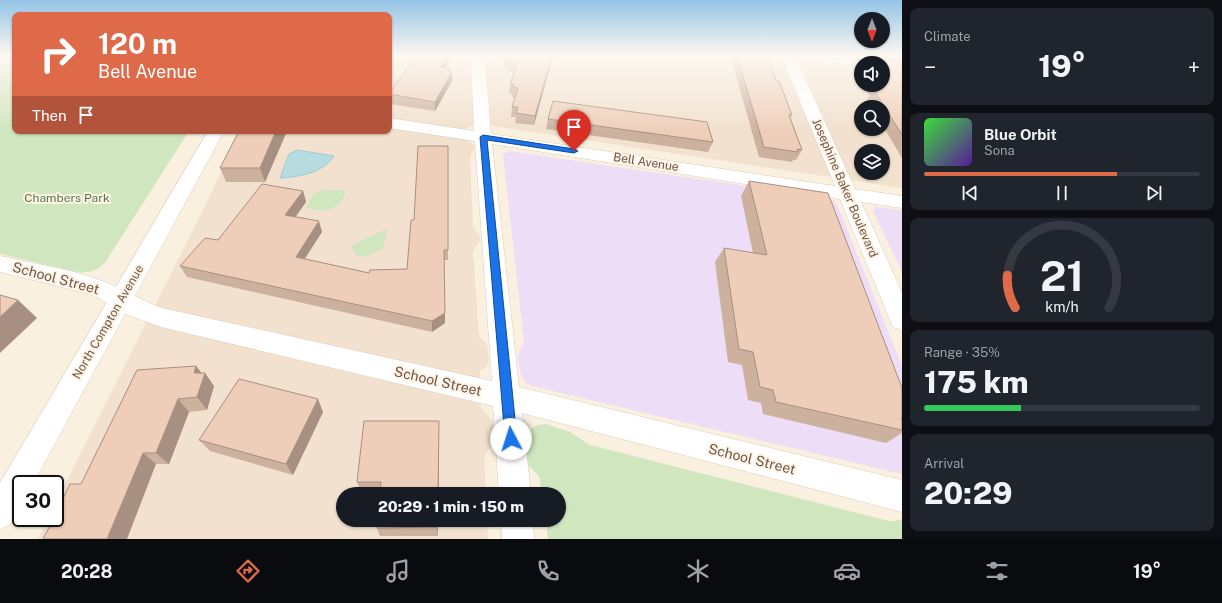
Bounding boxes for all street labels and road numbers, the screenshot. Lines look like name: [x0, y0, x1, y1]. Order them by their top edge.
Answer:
street label: Josephine Baker Boulevard: [809, 116, 881, 260]
street label: Bell Avenue: [612, 150, 680, 174]
street label: School Street: [11, 259, 101, 297]
street label: North Compton Avenue: [70, 262, 147, 382]
street label: School Street: [393, 363, 483, 399]
street label: School Street: [707, 440, 797, 478]

